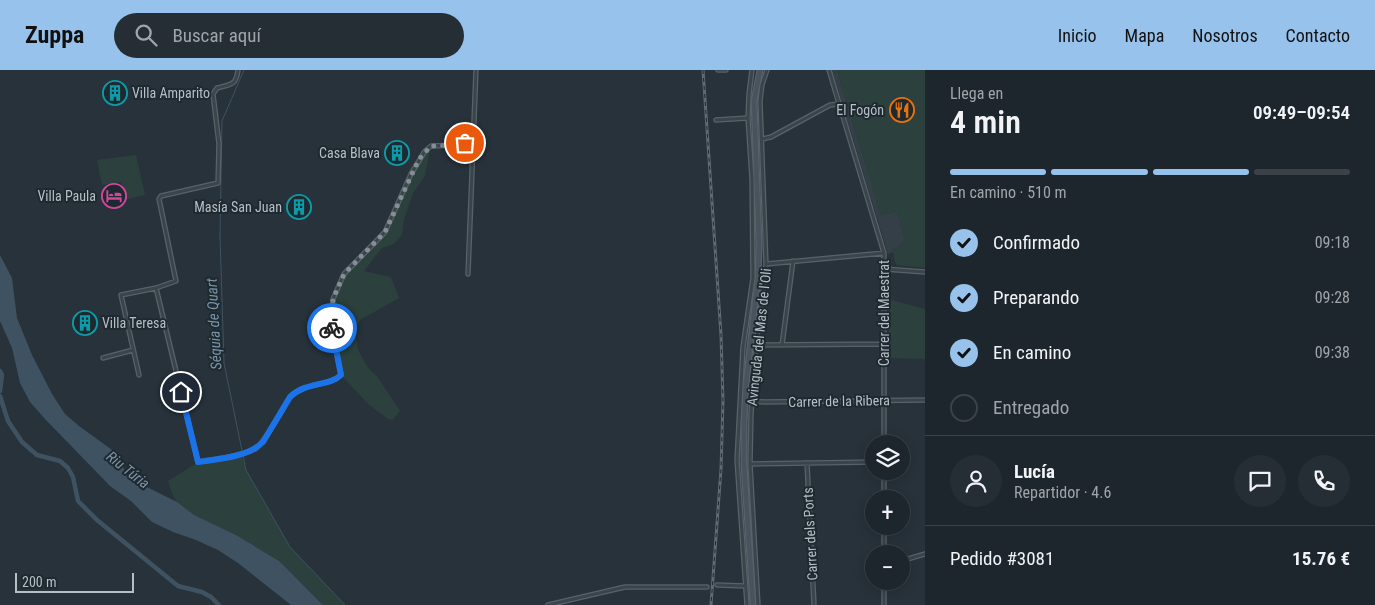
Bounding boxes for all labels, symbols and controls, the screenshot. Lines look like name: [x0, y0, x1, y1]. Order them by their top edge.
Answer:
search box: [114, 13, 464, 58]
text: Zuppa: [25, 21, 84, 49]
icon: search: [132, 21, 160, 49]
text: Buscar aquí: [172, 24, 261, 47]
text: Inicio: [1058, 25, 1097, 46]
text: Mapa: [1125, 25, 1164, 46]
text: Nosotros: [1192, 25, 1258, 46]
text: Contacto: [1286, 25, 1350, 46]
building icon: Villa Amparito: [102, 80, 128, 106]
text: Llega en: [950, 84, 1003, 103]
place label: Villa Amparito: [132, 85, 210, 101]
restaurant icon: El Fogón: [889, 97, 915, 123]
text: 09:49–09:54: [1253, 101, 1350, 124]
place label: El Fogón: [836, 102, 884, 118]
text: 4 min: [950, 103, 1021, 141]
pin: [444, 122, 486, 164]
icon: bag: [451, 129, 479, 157]
building icon: Casa Blava: [384, 140, 410, 166]
place label: Casa Blava: [319, 145, 380, 161]
hotel icon: Villa Paula: [101, 183, 127, 209]
text: En camino · 510 m: [950, 183, 1067, 202]
place label: Villa Paula: [38, 188, 96, 204]
building icon: Masía San Juan: [286, 194, 312, 220]
place label: Masía San Juan: [194, 199, 282, 215]
icon: check: [950, 229, 978, 257]
text: Confirmado: [993, 231, 1080, 254]
text: 09:18: [1315, 233, 1350, 252]
street label: Carrer del Maestrat: [876, 260, 892, 366]
street label: Avinguda del Mas de l'Oli: [744, 267, 774, 407]
water label: Séquia de Quart: [203, 277, 225, 370]
icon: check: [950, 284, 978, 312]
text: Preparando: [993, 286, 1079, 309]
text: 09:28: [1315, 288, 1350, 307]
courier: [307, 303, 357, 353]
building icon: Villa Teresa: [72, 310, 98, 336]
icon: bike: [318, 314, 346, 342]
place label: Villa Teresa: [102, 315, 166, 331]
icon: check: [950, 339, 978, 367]
text: En camino: [993, 341, 1071, 364]
text: 09:38: [1315, 343, 1350, 362]
pin: [160, 371, 202, 413]
icon: home: [167, 378, 195, 406]
street label: Carrer de la Ribera: [788, 392, 890, 410]
text: Entregado: [993, 396, 1069, 419]
map controls: [865, 435, 910, 590]
button: layers: [865, 435, 910, 480]
water label: Riu Túria: [103, 448, 153, 492]
button: person: [950, 455, 1002, 507]
button: chat: [1234, 455, 1286, 507]
button: phone: [1298, 455, 1350, 507]
text: Lucía: [1014, 460, 1055, 483]
text: Repartidor · 4.6: [1014, 483, 1111, 502]
street label: Carrer dels Ports: [800, 487, 820, 581]
button: +: [865, 490, 910, 535]
button: −: [865, 545, 910, 590]
text: Pedido #3081: [950, 547, 1054, 570]
text: 15.76 €: [1292, 547, 1350, 570]
scale bar: [15, 570, 134, 593]
text: 200 m: [22, 574, 57, 590]

